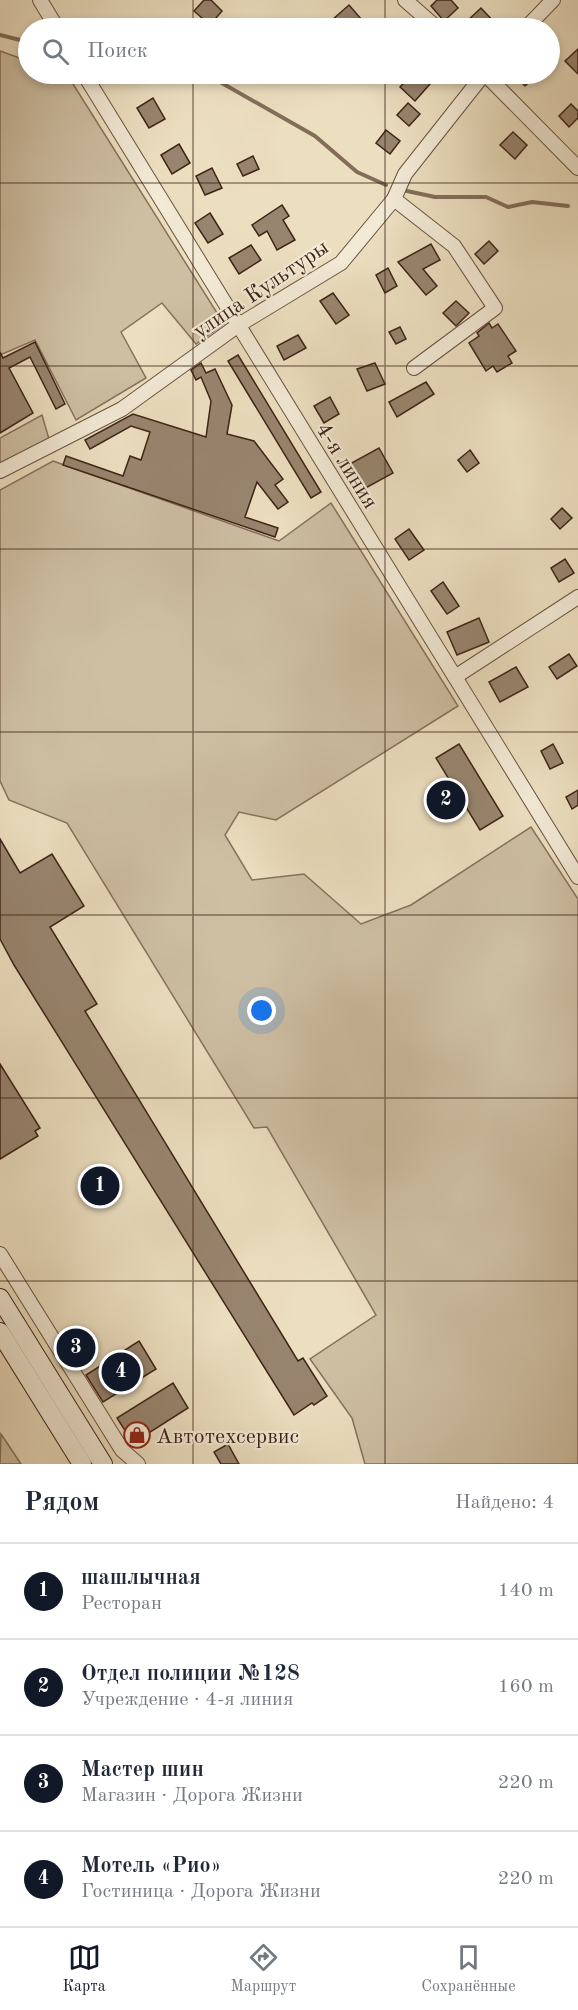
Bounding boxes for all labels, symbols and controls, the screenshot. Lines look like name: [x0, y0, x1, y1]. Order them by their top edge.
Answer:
search box: [18, 18, 560, 84]
icon: search: [39, 35, 72, 68]
text: Поиск: [87, 40, 148, 62]
street label: улица Культуры: [189, 236, 333, 343]
street label: 4-я линия: [311, 419, 381, 513]
pin: 2: [426, 778, 466, 822]
your location: [247, 996, 276, 1025]
pin: 1: [80, 1164, 120, 1208]
pin: 3: [56, 1326, 96, 1370]
pin: 4: [102, 1350, 140, 1394]
shop icon: Автотехсервис: [122, 1420, 152, 1450]
place label: Автотехсервис: [156, 1426, 299, 1448]
text: Рядом: [24, 1490, 99, 1516]
text: Найдено: 4: [455, 1493, 554, 1513]
text: шашлычная: [81, 1567, 201, 1589]
text: 1: [38, 1581, 49, 1601]
text: 140 m: [498, 1581, 554, 1601]
text: Ресторан: [81, 1594, 162, 1614]
text: Отдел полиции №128: [81, 1663, 300, 1685]
text: 2: [38, 1677, 49, 1697]
text: 160 m: [498, 1677, 554, 1697]
text: Учреждение · 4-я линия: [81, 1690, 293, 1710]
text: Мастер шин: [81, 1759, 204, 1781]
text: 3: [38, 1773, 49, 1793]
text: 220 m: [498, 1773, 554, 1793]
text: Магазин · Дорога Жизни: [81, 1786, 303, 1806]
text: Мотель «Рио»: [81, 1855, 221, 1877]
text: 4: [38, 1869, 49, 1889]
text: 220 m: [498, 1869, 554, 1889]
text: Гостиница · Дорога Жизни: [81, 1882, 321, 1902]
tab: Карта: [62, 1941, 106, 1997]
tab: Маршрут: [231, 1941, 296, 1997]
tab: Сохранённые: [421, 1941, 516, 1997]

